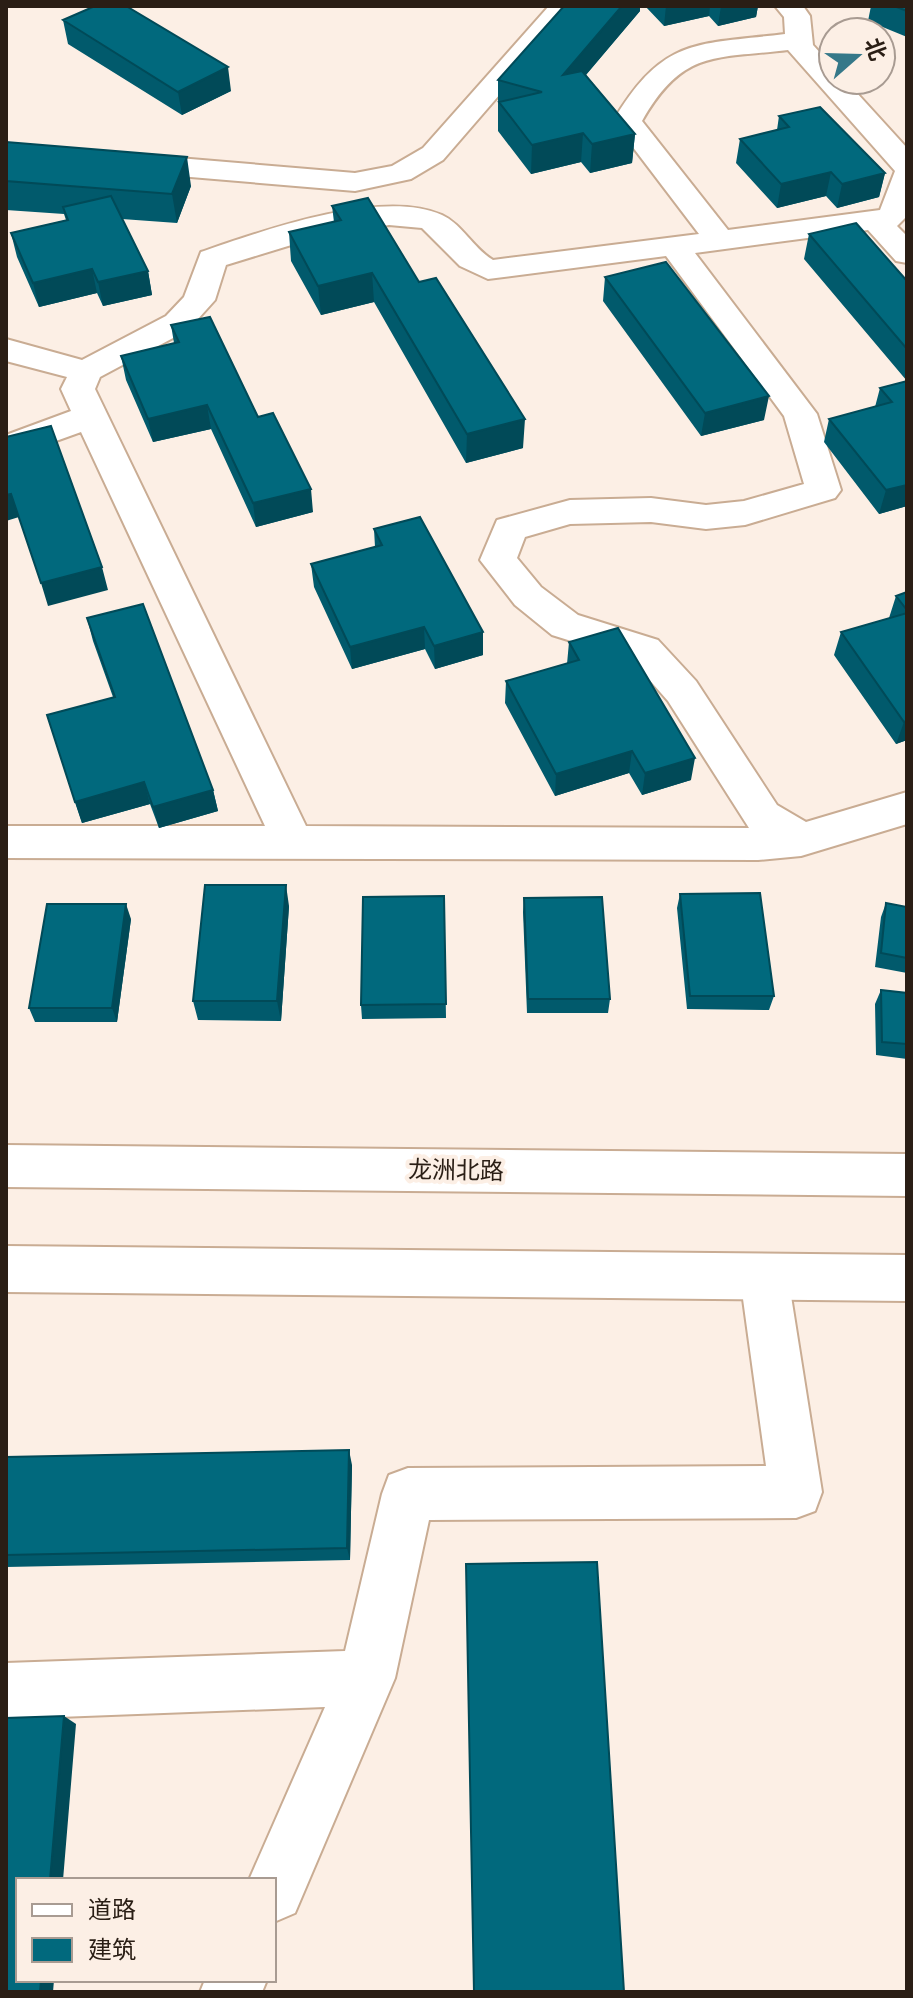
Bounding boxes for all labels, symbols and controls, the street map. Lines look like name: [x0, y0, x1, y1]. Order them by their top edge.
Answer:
north arrow: [817, 16, 897, 96]
text: 北: [858, 35, 891, 65]
street label: 龙洲北路: [408, 1156, 504, 1186]
legend: [16, 1878, 276, 1982]
text: 道路: [88, 1896, 136, 1925]
text: 建筑: [88, 1936, 136, 1965]

